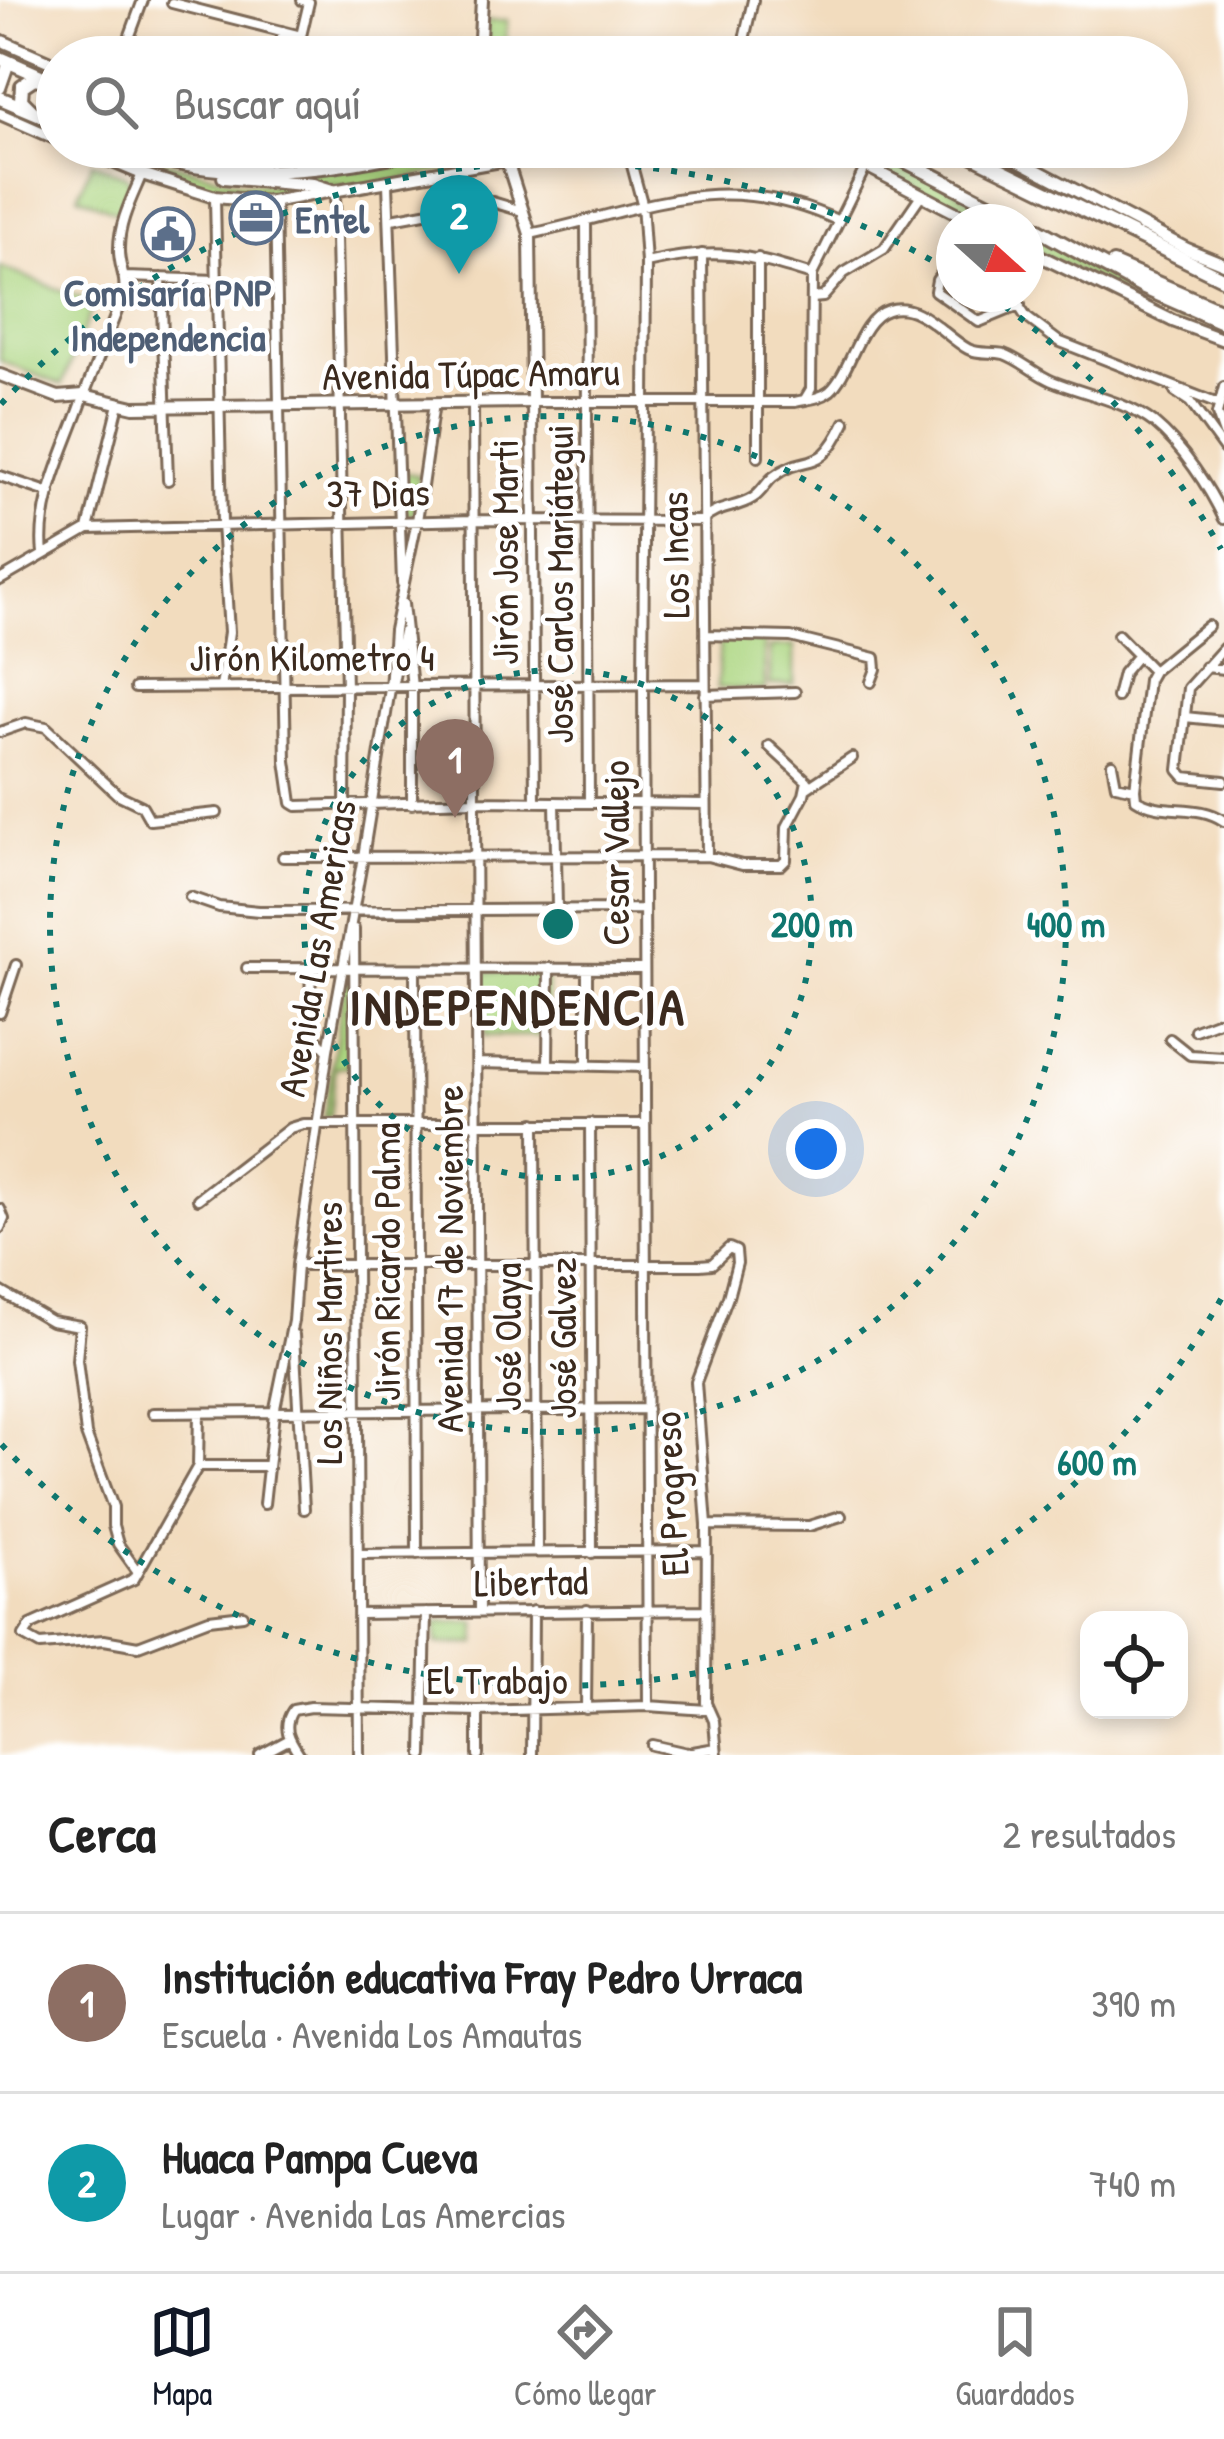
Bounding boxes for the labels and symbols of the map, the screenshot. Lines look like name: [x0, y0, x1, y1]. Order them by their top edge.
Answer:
pin: 2: [420, 175, 498, 274]
office icon: Entel: [228, 190, 284, 246]
place label: Entel: [295, 192, 370, 245]
north arrow: [936, 204, 1044, 312]
public building icon: Comisaría PNP Independencia: [140, 206, 196, 262]
place label: Comisaría PNP Independencia: [64, 265, 272, 364]
street label: Avenida Túpac Amaru: [322, 344, 620, 402]
street label: José Carlos Mariátegui: [532, 424, 585, 744]
street label: Jirón Jose Marti: [477, 439, 530, 665]
street label: 37 Dias: [326, 465, 430, 519]
street label: Los Incas: [646, 491, 702, 619]
street label: Jirón Kilometro 4: [189, 630, 435, 683]
pin: 1: [416, 719, 494, 818]
street label: Cesar Vallejo: [588, 760, 641, 946]
street label: Avenida Las Americas: [264, 796, 368, 1100]
text: 200 m: [771, 899, 853, 948]
text: 400 m: [1027, 899, 1105, 948]
centre of rings: [537, 903, 579, 945]
district label: INDEPENDENCIA: [349, 972, 687, 1041]
street label: Avenida 17 de Noviembre: [422, 1085, 475, 1433]
your location: [786, 1119, 846, 1179]
street label: Jirón Ricardo Palma: [359, 1123, 412, 1401]
street label: Los Niños Martires: [301, 1202, 354, 1464]
street label: José Galvez: [535, 1257, 588, 1419]
street label: José Olaya: [480, 1263, 533, 1411]
street label: El Progreso: [639, 1410, 701, 1578]
text: 600 m: [1057, 1437, 1137, 1486]
street label: Libertad: [474, 1554, 588, 1608]
street label: El Trabajo: [426, 1653, 568, 1706]

